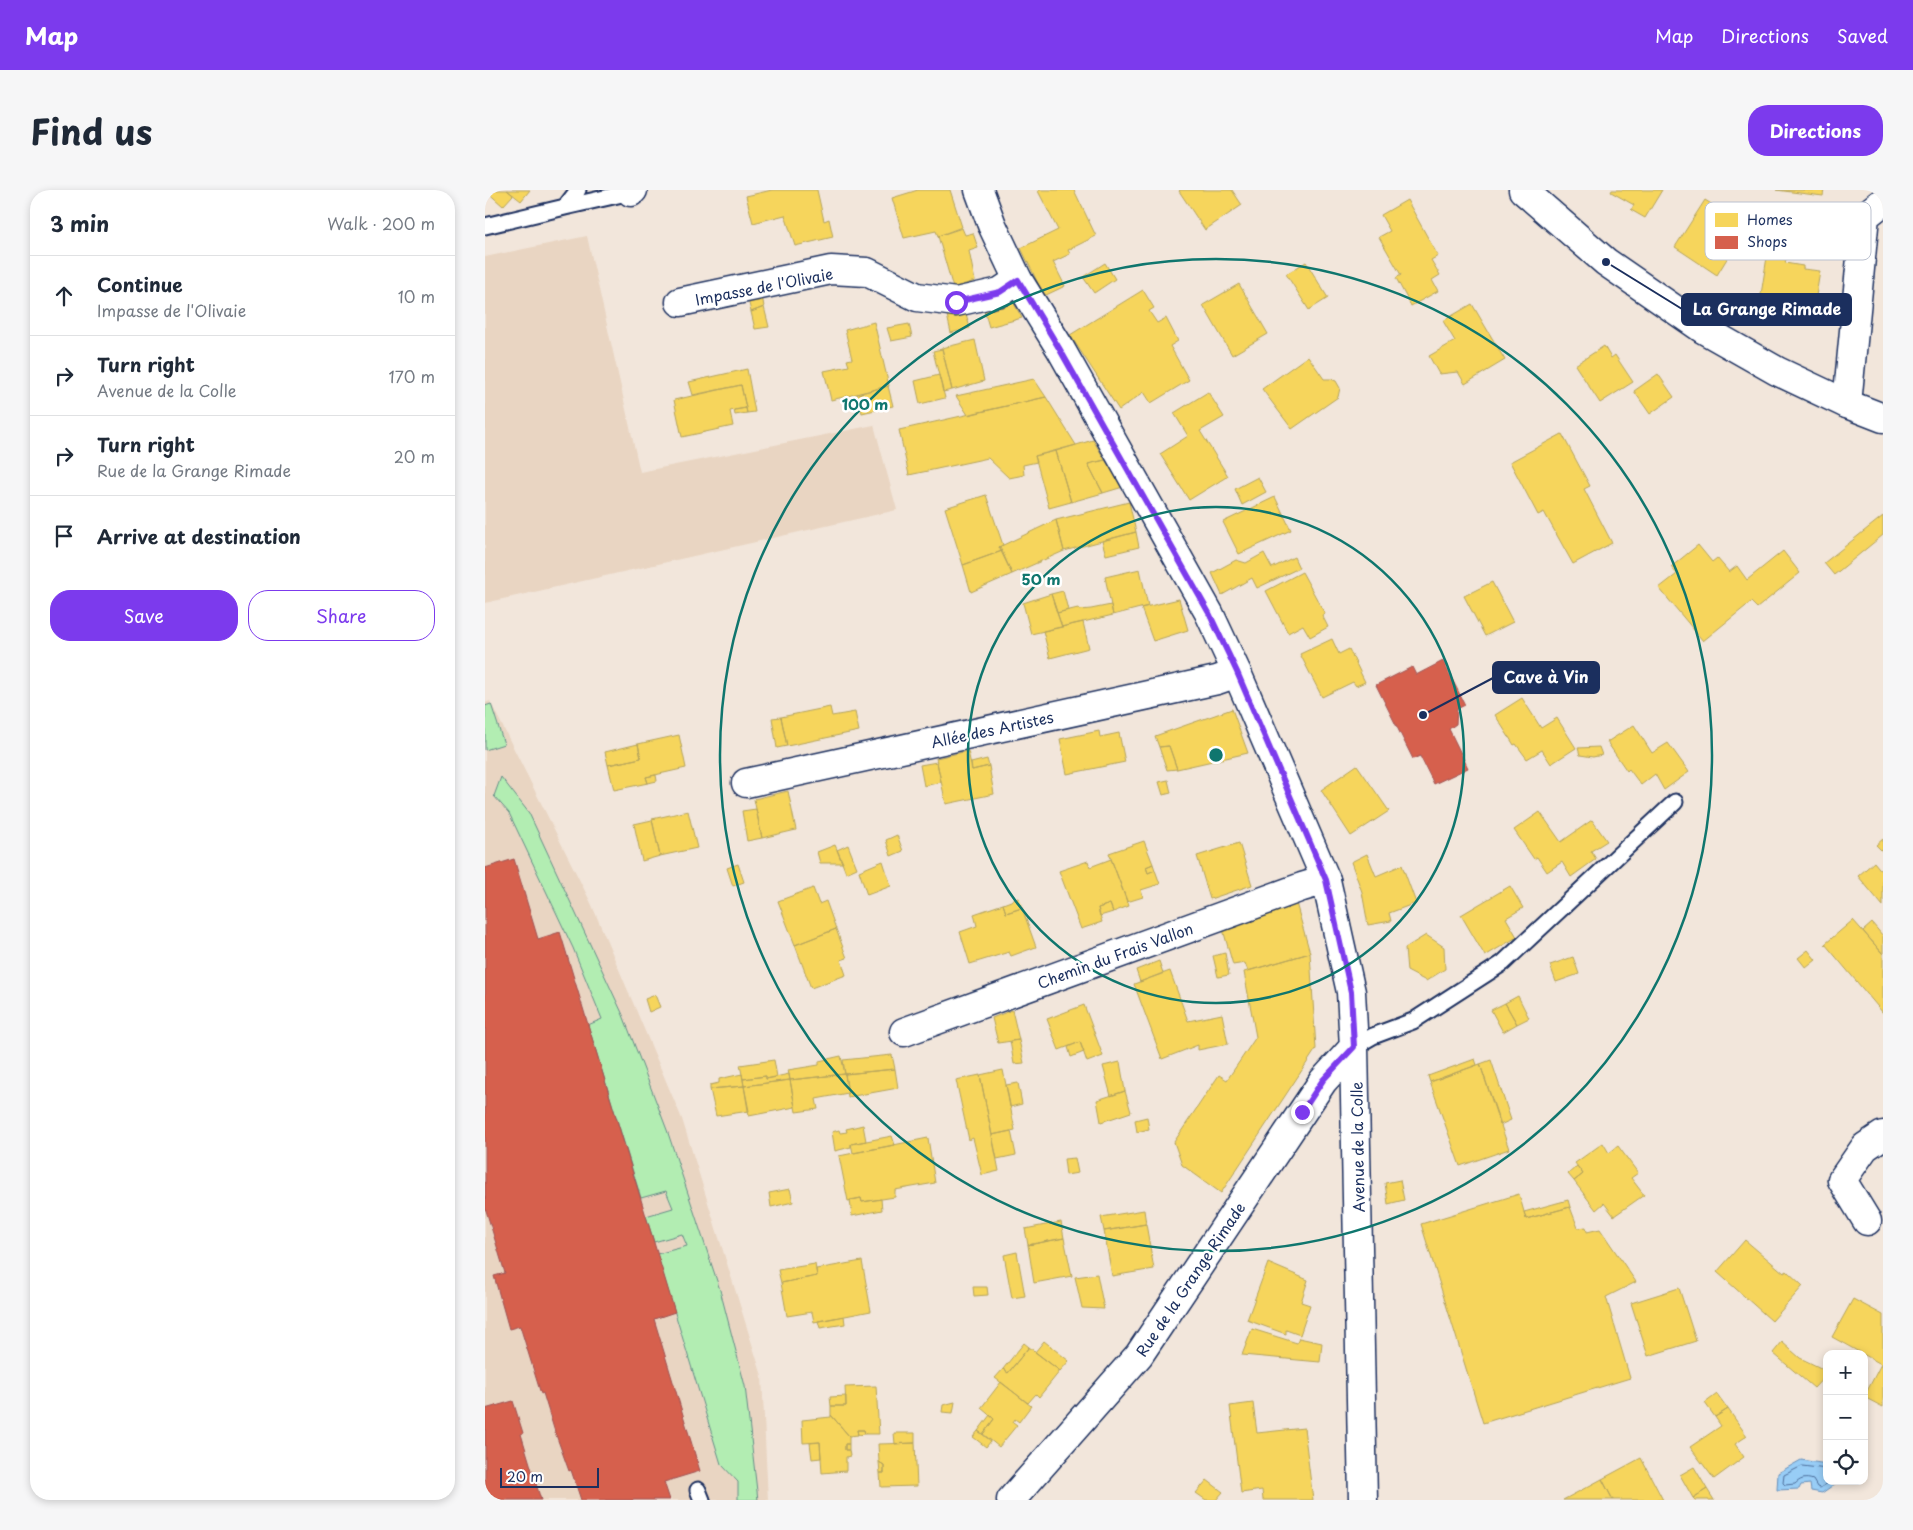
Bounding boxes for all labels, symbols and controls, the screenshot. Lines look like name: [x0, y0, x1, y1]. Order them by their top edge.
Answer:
text: Map: [25, 17, 78, 53]
text: Map: [1655, 22, 1693, 49]
text: Directions: [1721, 22, 1809, 49]
text: Saved: [1837, 22, 1888, 49]
text: Find us: [30, 104, 152, 157]
button: Directions: [1748, 105, 1883, 156]
legend: [1705, 202, 1871, 260]
text: 3 min: [50, 207, 109, 239]
text: Homes: [1747, 209, 1793, 230]
text: Walk · 200 m: [327, 211, 435, 235]
text: Shops: [1747, 231, 1787, 252]
street label: Impasse de l'Olivaie: [693, 261, 835, 311]
text: Continue: [97, 270, 183, 298]
icon: ahead: [50, 282, 78, 310]
text: 10 m: [398, 284, 435, 308]
route start: [945, 291, 968, 314]
callout: La Grange Rimade: [1682, 294, 1851, 325]
text: La Grange Rimade: [1693, 296, 1842, 320]
text: Impasse de l'Olivaie: [97, 298, 246, 322]
text: Turn right: [97, 350, 195, 378]
icon: right: [50, 362, 78, 390]
text: 170 m: [389, 364, 435, 388]
text: Avenue de la Colle: [97, 378, 236, 402]
text: 100 m: [842, 392, 888, 415]
text: Turn right: [97, 430, 195, 458]
icon: right: [50, 442, 78, 470]
text: 20 m: [394, 444, 435, 468]
text: Rue de la Grange Rimade: [97, 458, 291, 482]
icon: arrive: [50, 522, 78, 550]
text: Arrive at destination: [97, 522, 301, 550]
text: 50 m: [1022, 567, 1060, 590]
button: Save: [50, 590, 238, 641]
button: Share: [248, 590, 435, 641]
callout: Cave à Vin: [1493, 662, 1599, 693]
text: Cave à Vin: [1503, 664, 1589, 688]
street label: Allée des Artistes: [929, 705, 1055, 753]
centre of rings: [1207, 746, 1225, 764]
street label: Chemin du Frais Vallon: [1034, 916, 1196, 994]
street label: Avenue de la Colle: [1344, 1081, 1370, 1213]
route end: [1291, 1101, 1314, 1124]
street label: Rue de la Grange Rimade: [1130, 1197, 1250, 1361]
map controls: [1823, 1350, 1868, 1485]
button: +: [1823, 1350, 1868, 1395]
button: −: [1823, 1395, 1868, 1440]
button: locate: [1823, 1440, 1868, 1485]
scale bar: [500, 1465, 599, 1488]
text: 20 m: [507, 1466, 543, 1487]

